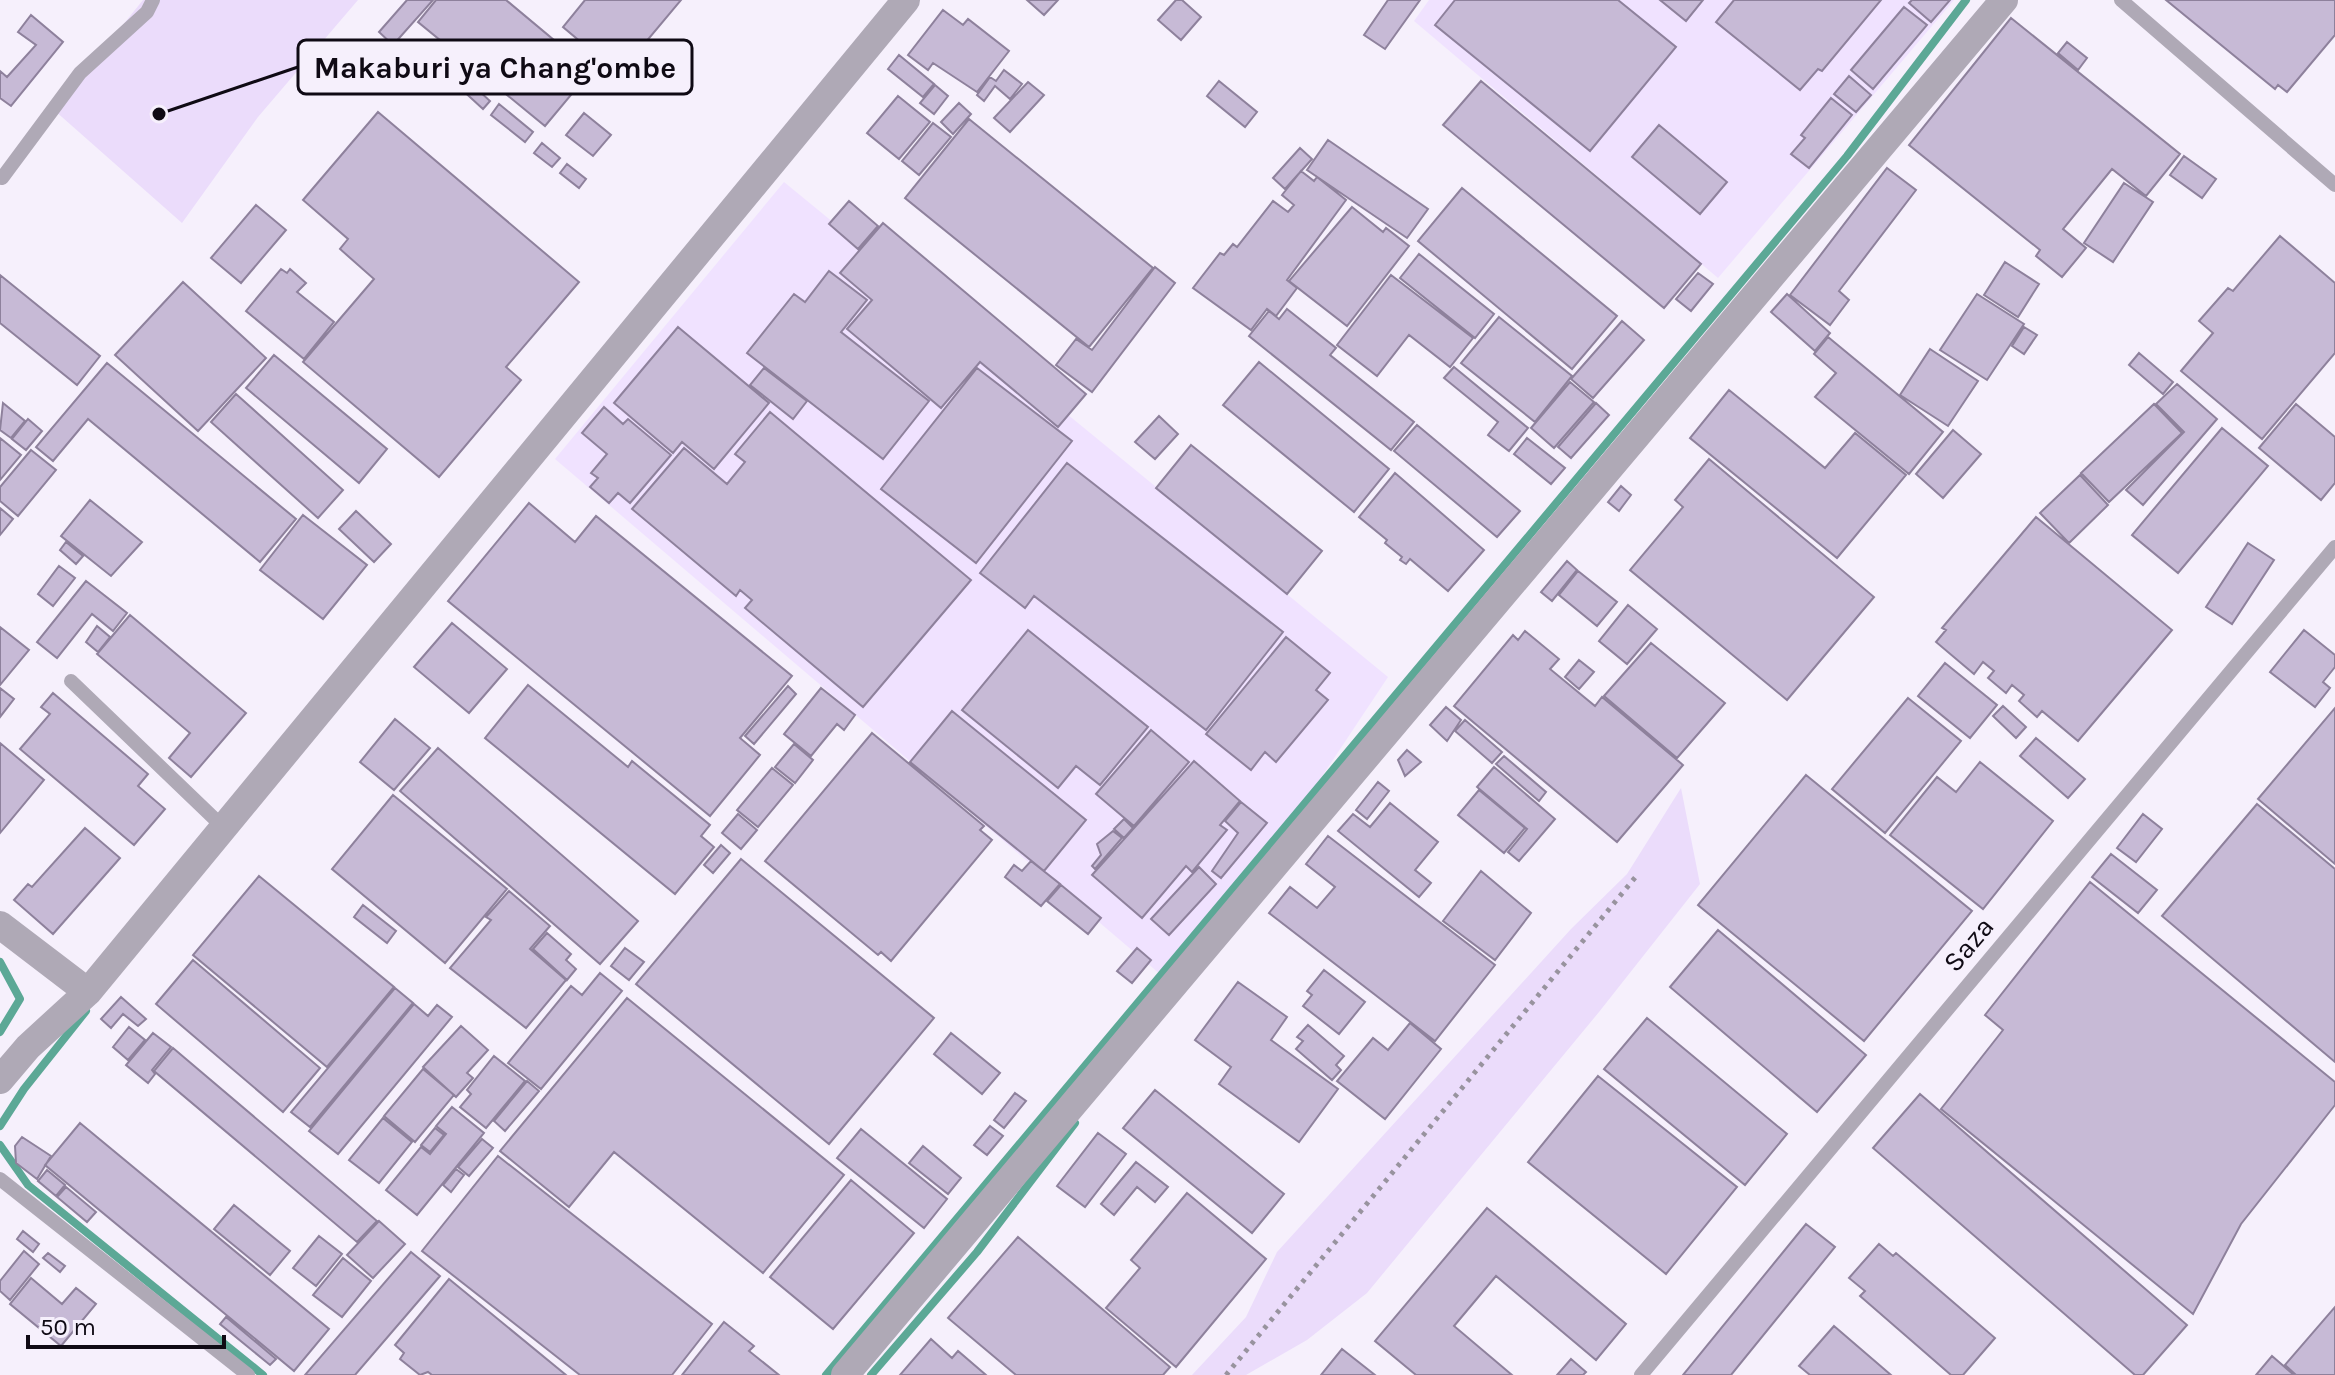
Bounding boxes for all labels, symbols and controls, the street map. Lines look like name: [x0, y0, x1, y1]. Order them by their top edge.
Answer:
callout: Makaburi ya Chang'ombe: [298, 40, 692, 94]
text: Makaburi ya Chang'ombe: [314, 50, 676, 86]
street label: Saza: [1936, 910, 2001, 978]
scale bar: [28, 1299, 224, 1349]
text: 50 m: [40, 1313, 96, 1341]

